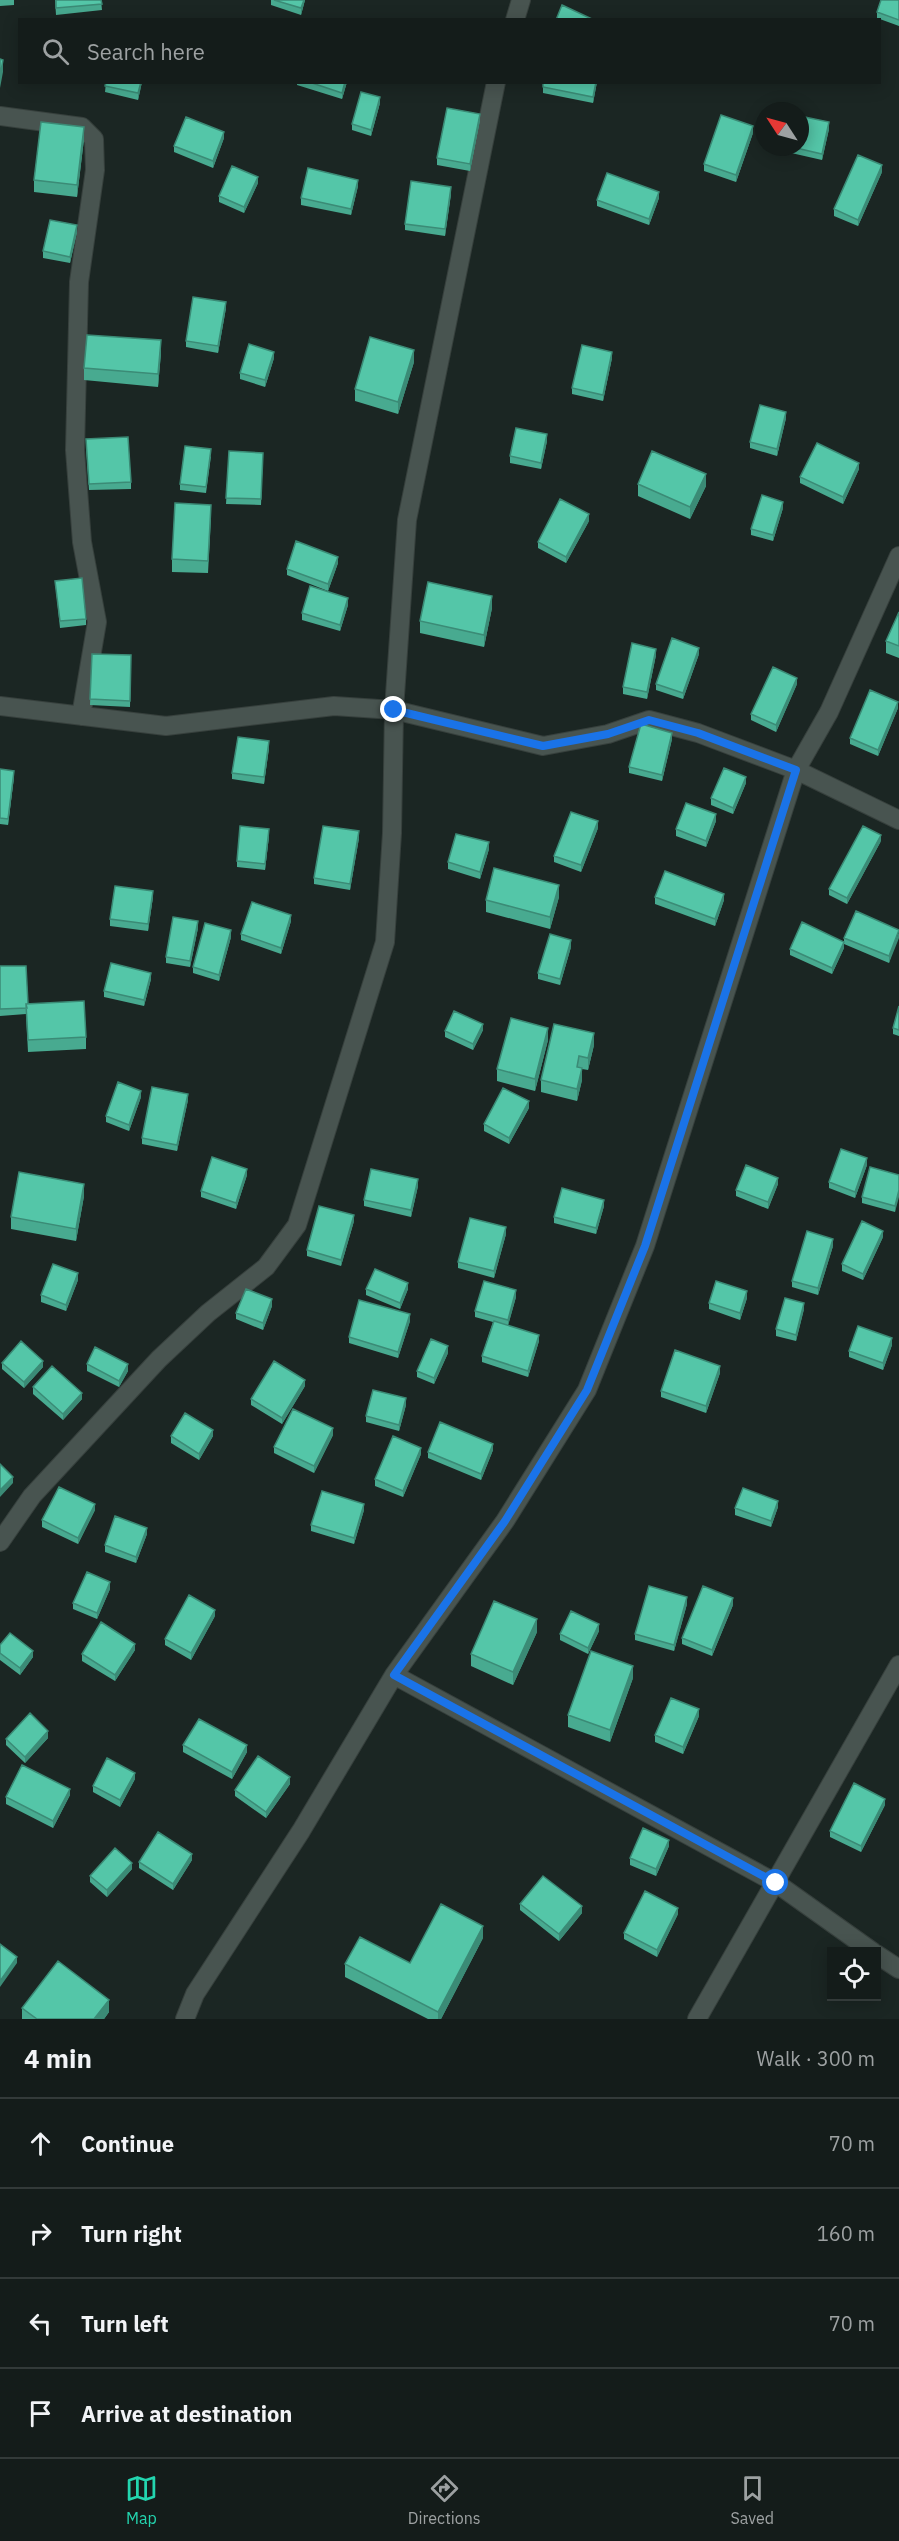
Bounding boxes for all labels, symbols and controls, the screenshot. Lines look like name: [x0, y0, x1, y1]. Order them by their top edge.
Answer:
search box: [18, 18, 881, 84]
icon: search: [39, 35, 72, 68]
text: Search here: [87, 37, 205, 66]
north arrow: [755, 102, 809, 156]
route end: [380, 696, 406, 722]
route start: [762, 1869, 788, 1895]
map controls: [827, 1947, 881, 2001]
button: locate: [827, 1947, 881, 2001]
text: 4 min: [24, 2041, 92, 2075]
text: Walk · 300 m: [757, 2045, 875, 2072]
icon: ahead: [24, 2127, 57, 2160]
text: Continue: [81, 2129, 174, 2158]
text: 70 m: [829, 2130, 875, 2157]
icon: right: [24, 2217, 57, 2250]
text: Turn right: [81, 2219, 182, 2248]
text: 160 m: [817, 2220, 875, 2247]
icon: left: [24, 2307, 57, 2340]
text: Turn left: [81, 2309, 169, 2338]
text: 70 m: [829, 2310, 875, 2337]
icon: arrive: [24, 2397, 57, 2430]
text: Arrive at destination: [81, 2399, 292, 2428]
tab: Map: [125, 2472, 158, 2528]
tab: Directions: [408, 2472, 481, 2528]
tab: Saved: [731, 2472, 774, 2528]

